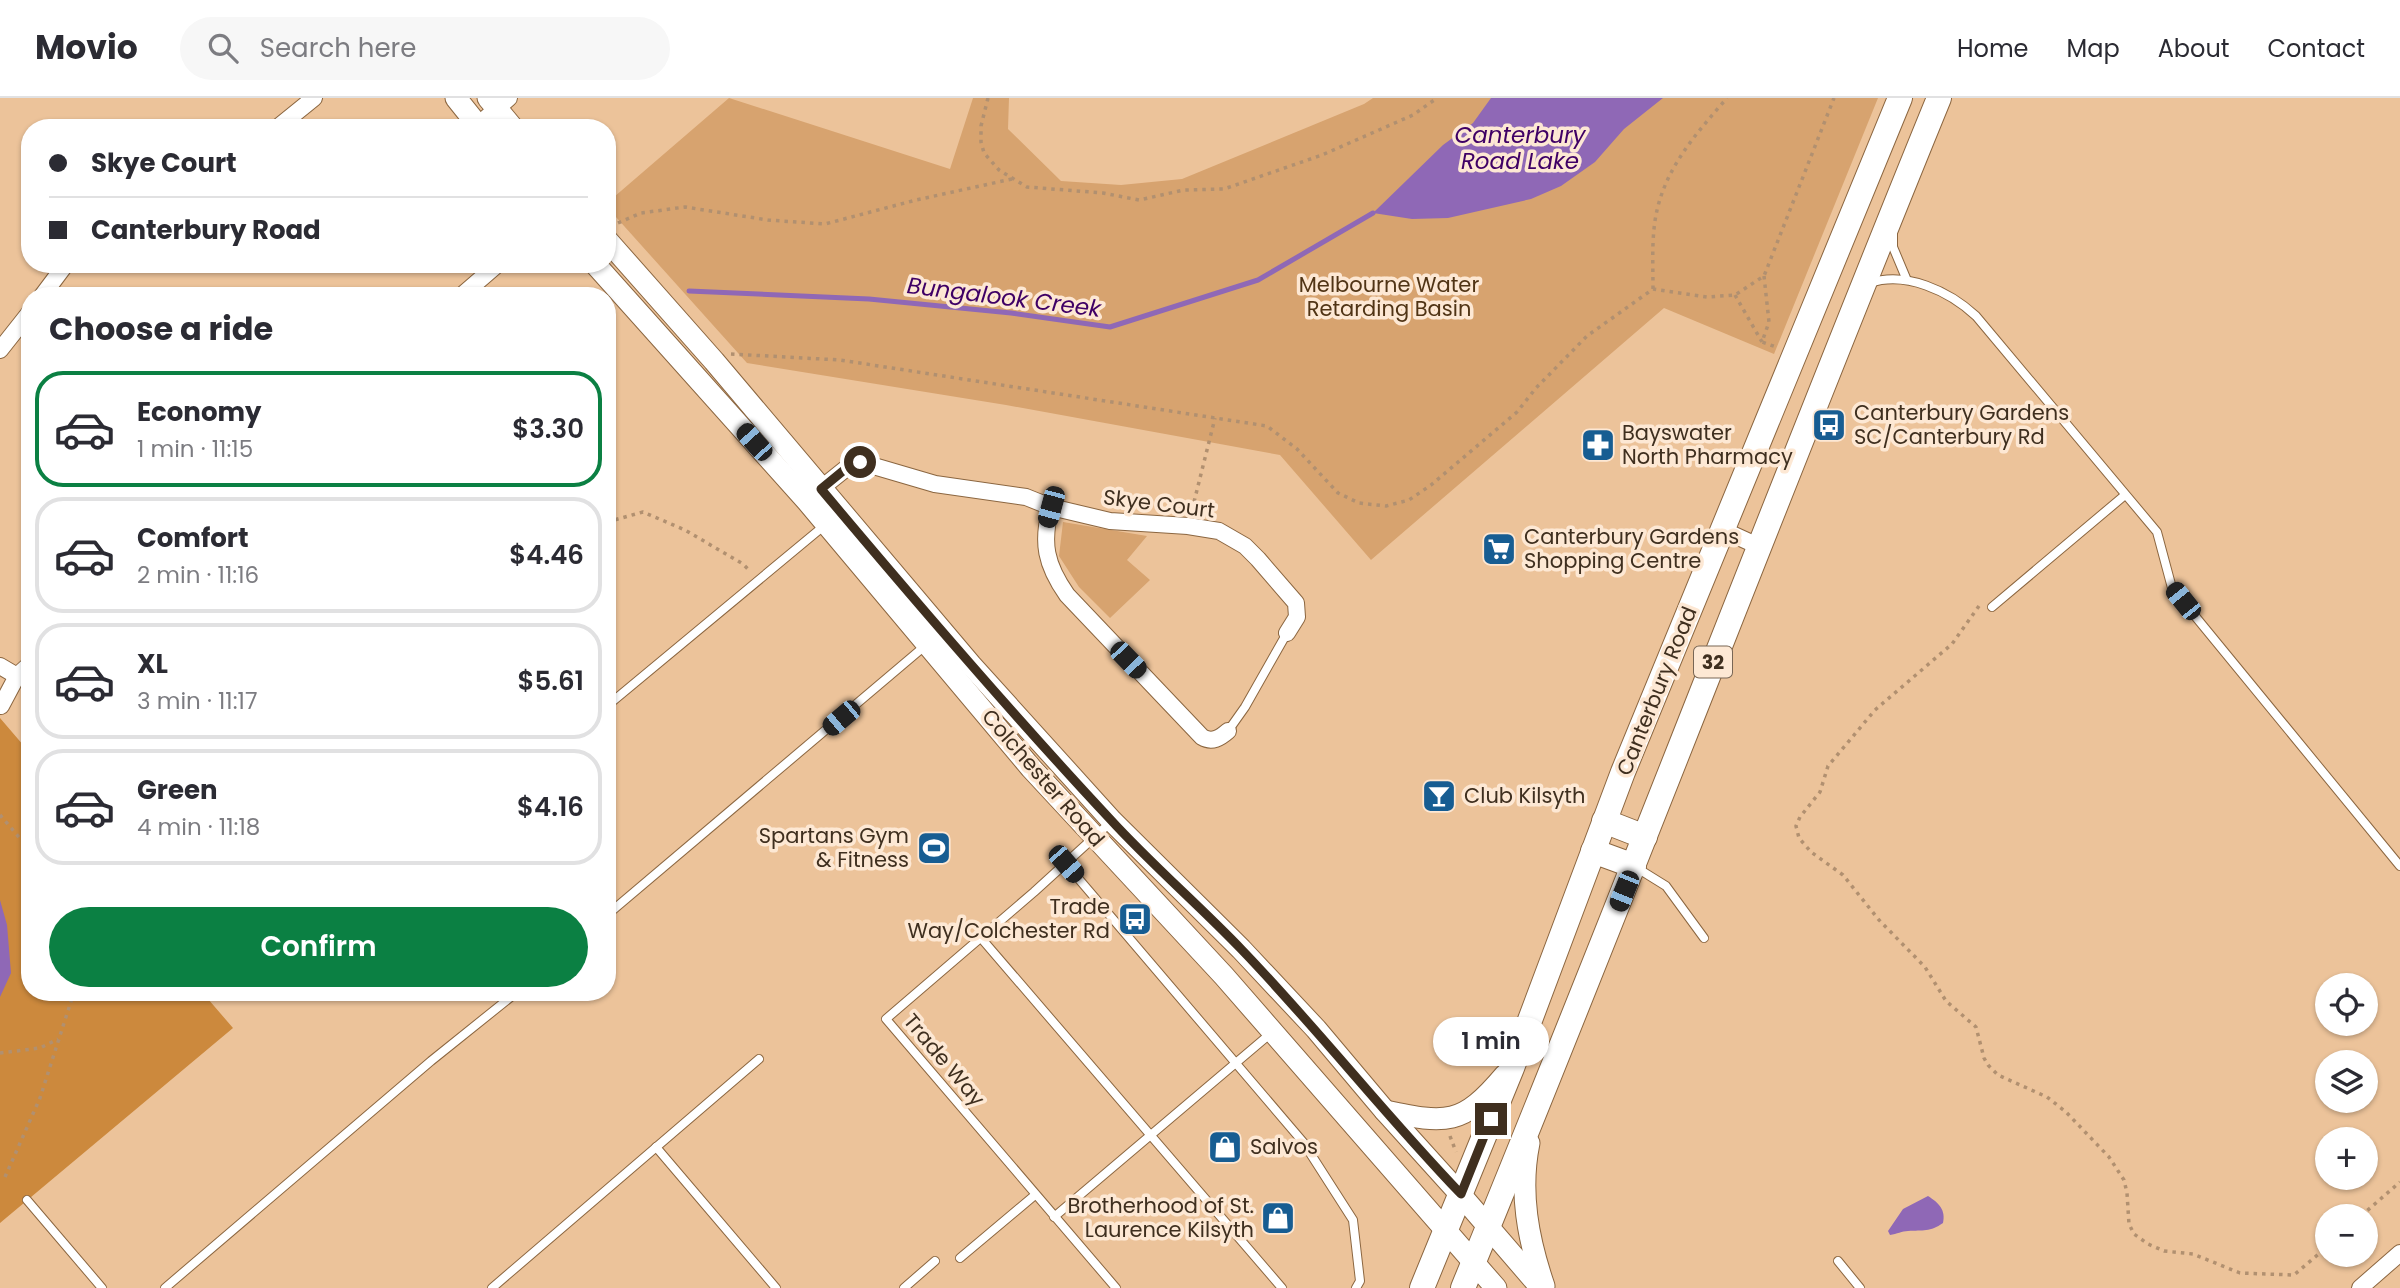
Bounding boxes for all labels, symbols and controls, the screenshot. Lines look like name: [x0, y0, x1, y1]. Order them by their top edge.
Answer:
search box: [180, 17, 670, 80]
text: Movio: [35, 24, 138, 71]
icon: search: [204, 29, 242, 67]
text: Search here: [260, 30, 416, 66]
text: Home: [1957, 32, 2029, 65]
text: Map: [2067, 32, 2120, 65]
text: About: [2158, 32, 2229, 65]
text: Contact: [2267, 32, 2365, 65]
water label: Canterbury Road Lake: [1454, 119, 1587, 177]
text: Skye Court: [91, 145, 237, 181]
text: Canterbury Road: [91, 212, 321, 248]
water label: Bungalook Creek: [905, 269, 1104, 325]
park label: Melbourne Water Retarding Basin: [1299, 270, 1479, 323]
text: Choose a ride: [49, 306, 273, 351]
text: Economy: [137, 394, 261, 430]
icon: car: [53, 398, 116, 461]
place label: Canterbury Gardens SC/Canterbury Rd: [1854, 398, 2069, 451]
bus stop icon: Canterbury Gardens SC/Canterbury Rd: [1810, 406, 1848, 444]
text: $3.30: [512, 411, 584, 447]
place label: Bayswater North Pharmacy: [1622, 418, 1793, 471]
car: [733, 419, 776, 465]
pharmacy icon: Bayswater North Pharmacy: [1579, 426, 1617, 464]
text: 1 min · 11:15: [137, 433, 253, 465]
route start: [844, 446, 876, 478]
street label: Skye Court: [1102, 482, 1216, 525]
car: [1036, 484, 1067, 530]
text: Comfort: [137, 520, 249, 556]
place label: Canterbury Gardens Shopping Centre: [1524, 522, 1739, 575]
icon: car: [53, 524, 116, 587]
supermarket icon: Canterbury Gardens Shopping Centre: [1480, 530, 1518, 568]
text: $4.46: [509, 537, 584, 573]
text: 2 min · 11:16: [137, 559, 259, 591]
car: [2162, 578, 2205, 624]
street label: Canterbury Road: [1609, 602, 1704, 780]
car: [1106, 638, 1151, 682]
text: XL: [137, 646, 168, 682]
road number: 32: [1694, 646, 1732, 678]
icon: car: [53, 650, 116, 713]
text: $5.61: [517, 663, 584, 699]
text: 3 min · 11:17: [137, 685, 257, 717]
car: [819, 696, 864, 740]
street label: Colchester Road: [975, 703, 1111, 853]
text: Green: [137, 772, 218, 808]
icon: car: [53, 776, 116, 839]
bar icon: Club Kilsyth: [1420, 777, 1458, 815]
place label: Club Kilsyth: [1464, 781, 1585, 810]
text: $4.16: [517, 789, 584, 825]
text: 4 min · 11:18: [137, 811, 260, 843]
place label: Spartans Gym & Fitness: [759, 821, 909, 874]
sports icon: Spartans Gym & Fitness: [915, 829, 953, 867]
car: [1045, 841, 1088, 887]
car: [1607, 868, 1642, 914]
place label: Trade Way/Colchester Rd: [907, 892, 1110, 945]
bus stop icon: Trade Way/Colchester Rd: [1116, 900, 1154, 938]
button: Confirm: [49, 907, 588, 987]
map controls: [2315, 973, 2378, 1267]
button: locate: [2315, 973, 2378, 1036]
street label: Trade Way: [897, 1007, 992, 1112]
callout: 1 min: [1433, 1018, 1549, 1066]
text: 1 min: [1461, 1025, 1521, 1057]
button: layers: [2315, 1050, 2378, 1113]
route end: [1475, 1103, 1507, 1135]
button: +: [2315, 1127, 2378, 1190]
shop icon: Salvos: [1206, 1128, 1244, 1166]
place label: Salvos: [1250, 1132, 1318, 1161]
place label: Brotherhood of St. Laurence Kilsyth: [1067, 1191, 1254, 1244]
shop icon: Brotherhood of St. Laurence Kilsyth: [1259, 1199, 1297, 1237]
button: −: [2315, 1204, 2378, 1267]

